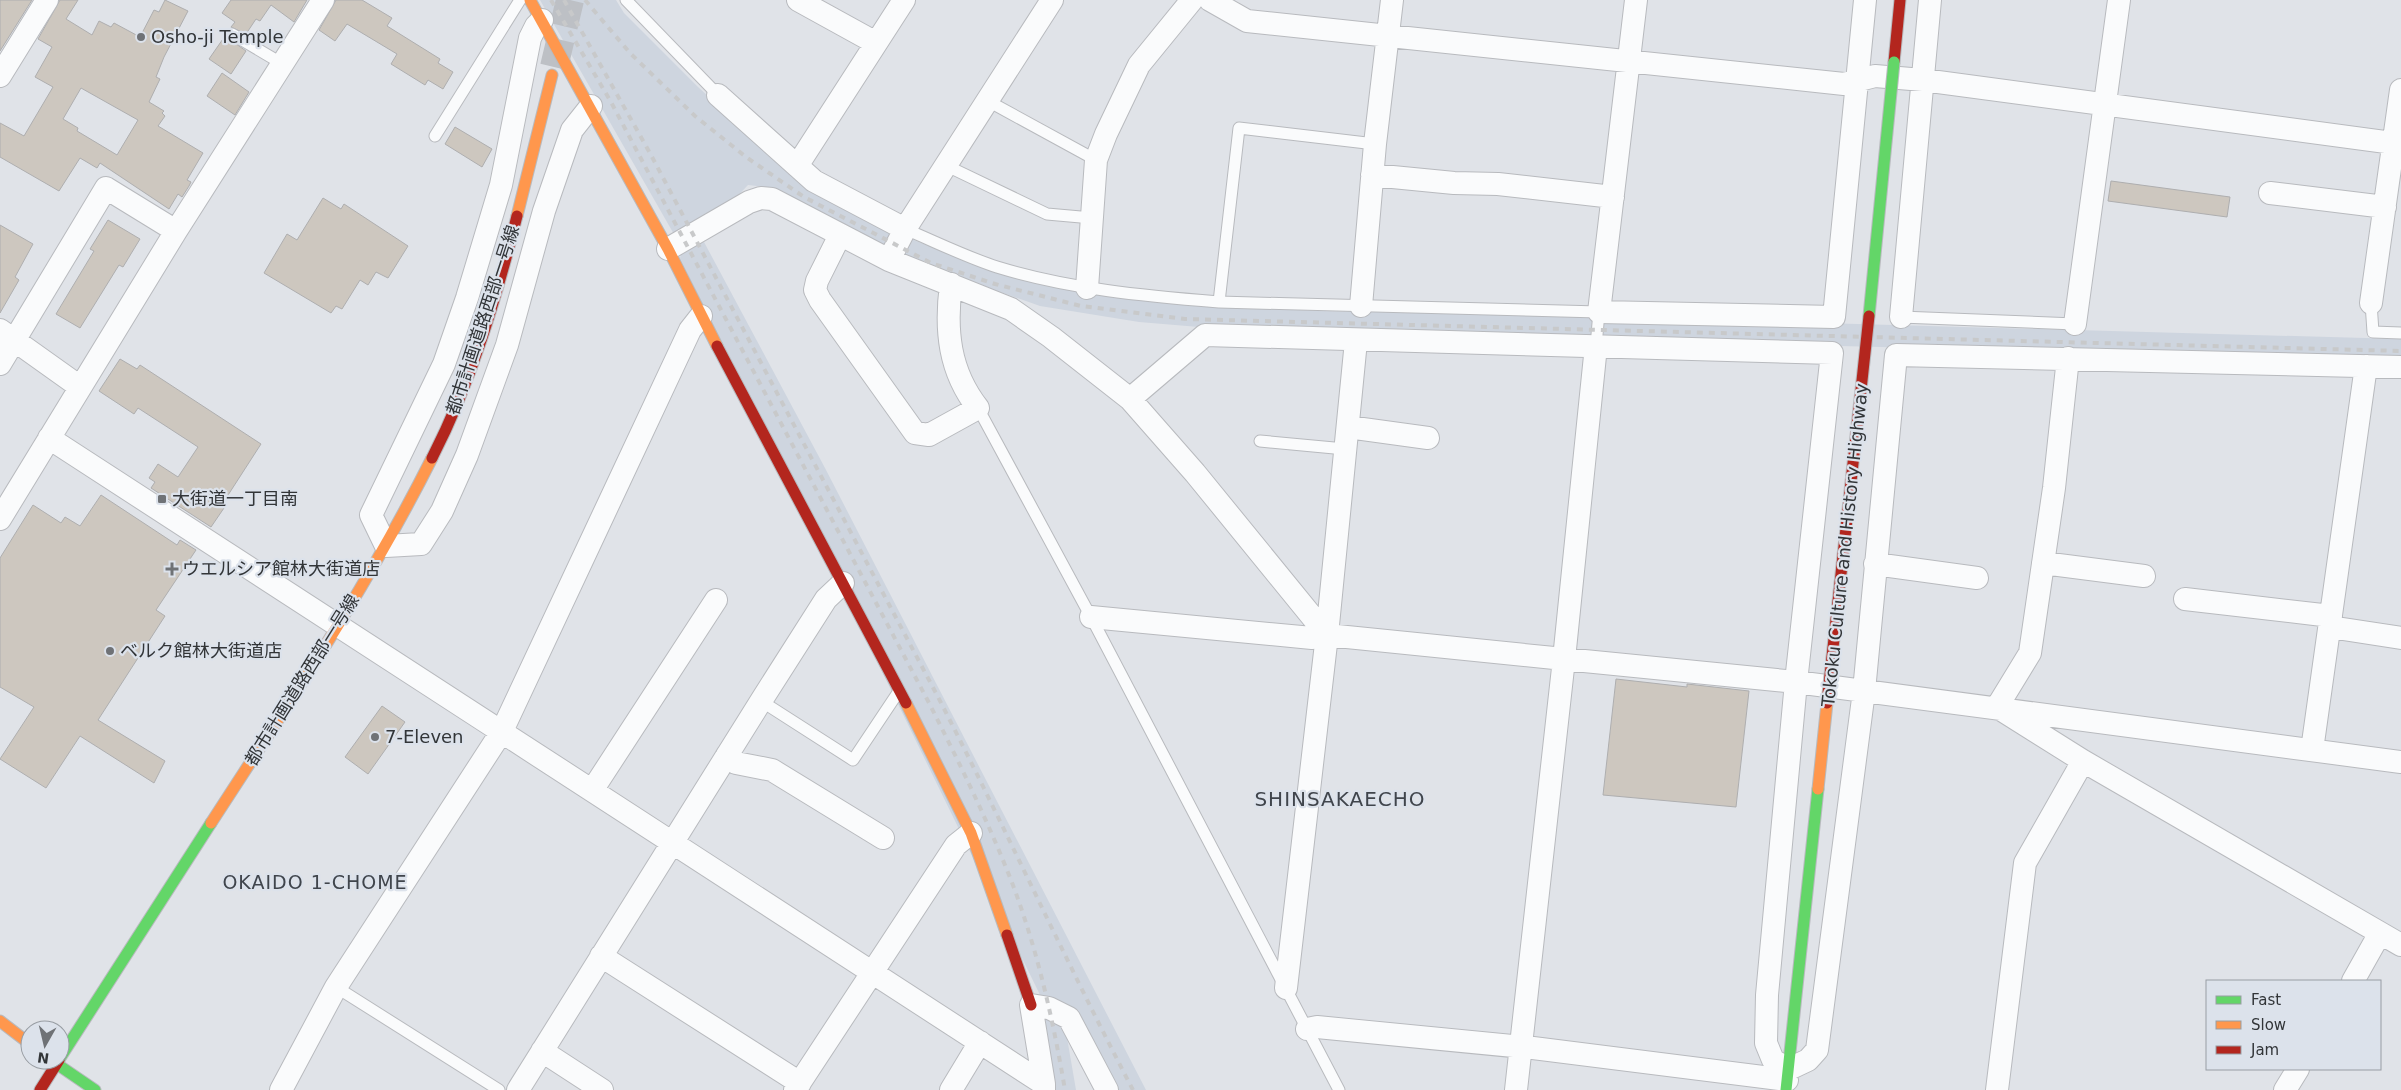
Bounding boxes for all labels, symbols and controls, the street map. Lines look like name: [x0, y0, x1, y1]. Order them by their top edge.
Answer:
place label: Osho-ji Temple: [151, 26, 284, 47]
marker: Osho-ji Temple: [135, 31, 147, 43]
street label: 都市計画道路西部一号線: [442, 222, 523, 417]
street label: Tokoku Culture and History Highway: [1817, 382, 1872, 709]
place label: 大街道一丁目南: [172, 488, 298, 509]
marker: 大街道一丁目南: [156, 493, 168, 505]
place label: ウエルシア館林大街道店: [182, 558, 380, 579]
marker: ウエルシア館林大街道店: [166, 563, 178, 575]
street label: 都市計画道路西部一号線: [240, 590, 363, 769]
place label: ベルク館林大街道店: [120, 640, 282, 661]
marker: ベルク館林大街道店: [104, 645, 116, 657]
place label: 7-Eleven: [385, 726, 464, 747]
marker: 7-Eleven: [369, 731, 381, 743]
district label: SHINSAKAECHO: [1254, 787, 1426, 811]
district label: OKAIDO 1-CHOME: [222, 871, 408, 893]
legend: [2206, 980, 2381, 1070]
text: Fast: [2251, 991, 2281, 1009]
text: Slow: [2251, 1016, 2286, 1034]
north arrow: [20, 1020, 70, 1070]
text: Jam: [2250, 1041, 2279, 1059]
text: N: [36, 1049, 50, 1067]

